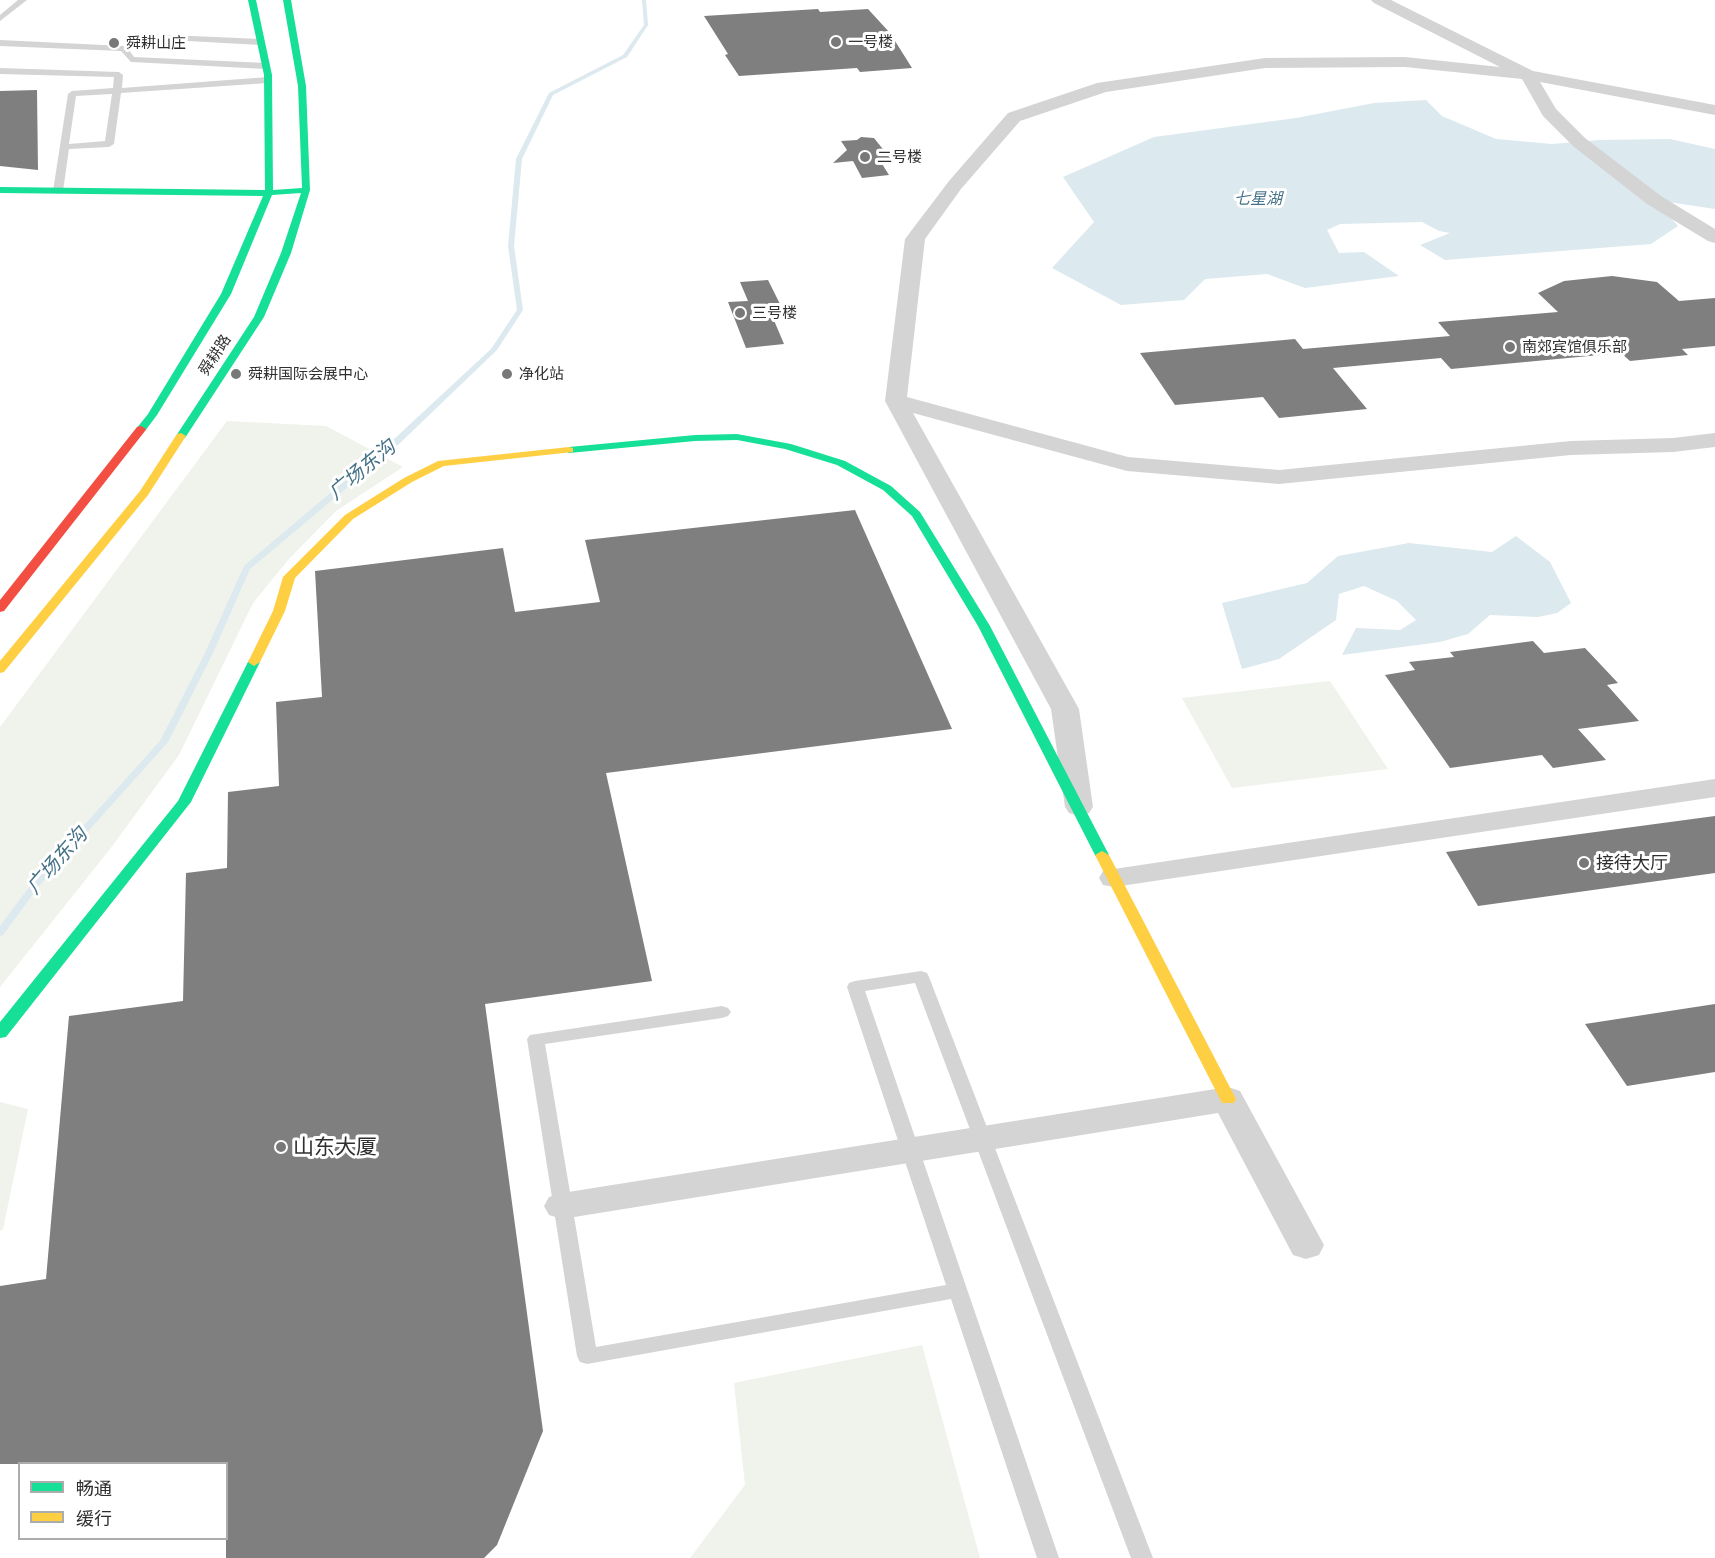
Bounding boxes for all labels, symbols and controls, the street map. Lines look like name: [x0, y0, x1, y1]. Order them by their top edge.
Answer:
place label: 一号楼: [848, 33, 893, 51]
place label: 舜耕山庄: [126, 34, 186, 52]
marker: 一号楼: [829, 35, 843, 49]
marker: 舜耕山庄: [107, 36, 121, 50]
place label: 二号楼: [877, 148, 922, 166]
marker: 二号楼: [858, 150, 872, 164]
water label: 七星湖: [1234, 189, 1282, 209]
place label: 三号楼: [752, 304, 797, 322]
marker: 三号楼: [733, 306, 747, 320]
street label: 舜耕路: [195, 331, 235, 379]
place label: 南郊宾馆俱乐部: [1522, 338, 1627, 356]
marker: 南郊宾馆俱乐部: [1503, 340, 1517, 354]
place label: 舜耕国际会展中心: [248, 365, 368, 383]
place label: 净化站: [519, 365, 564, 383]
marker: 舜耕国际会展中心: [229, 367, 243, 381]
marker: 净化站: [500, 367, 514, 381]
water label: 广场东沟: [324, 435, 400, 505]
water label: 广场东沟: [22, 823, 92, 899]
place label: 接待大厅: [1596, 852, 1668, 874]
marker: 接待大厅: [1577, 856, 1591, 870]
place label: 山东大厦: [293, 1134, 377, 1160]
marker: 山东大厦: [274, 1140, 288, 1154]
legend: [18, 1462, 228, 1540]
text: 畅通: [76, 1477, 112, 1499]
text: 缓行: [76, 1507, 112, 1529]

